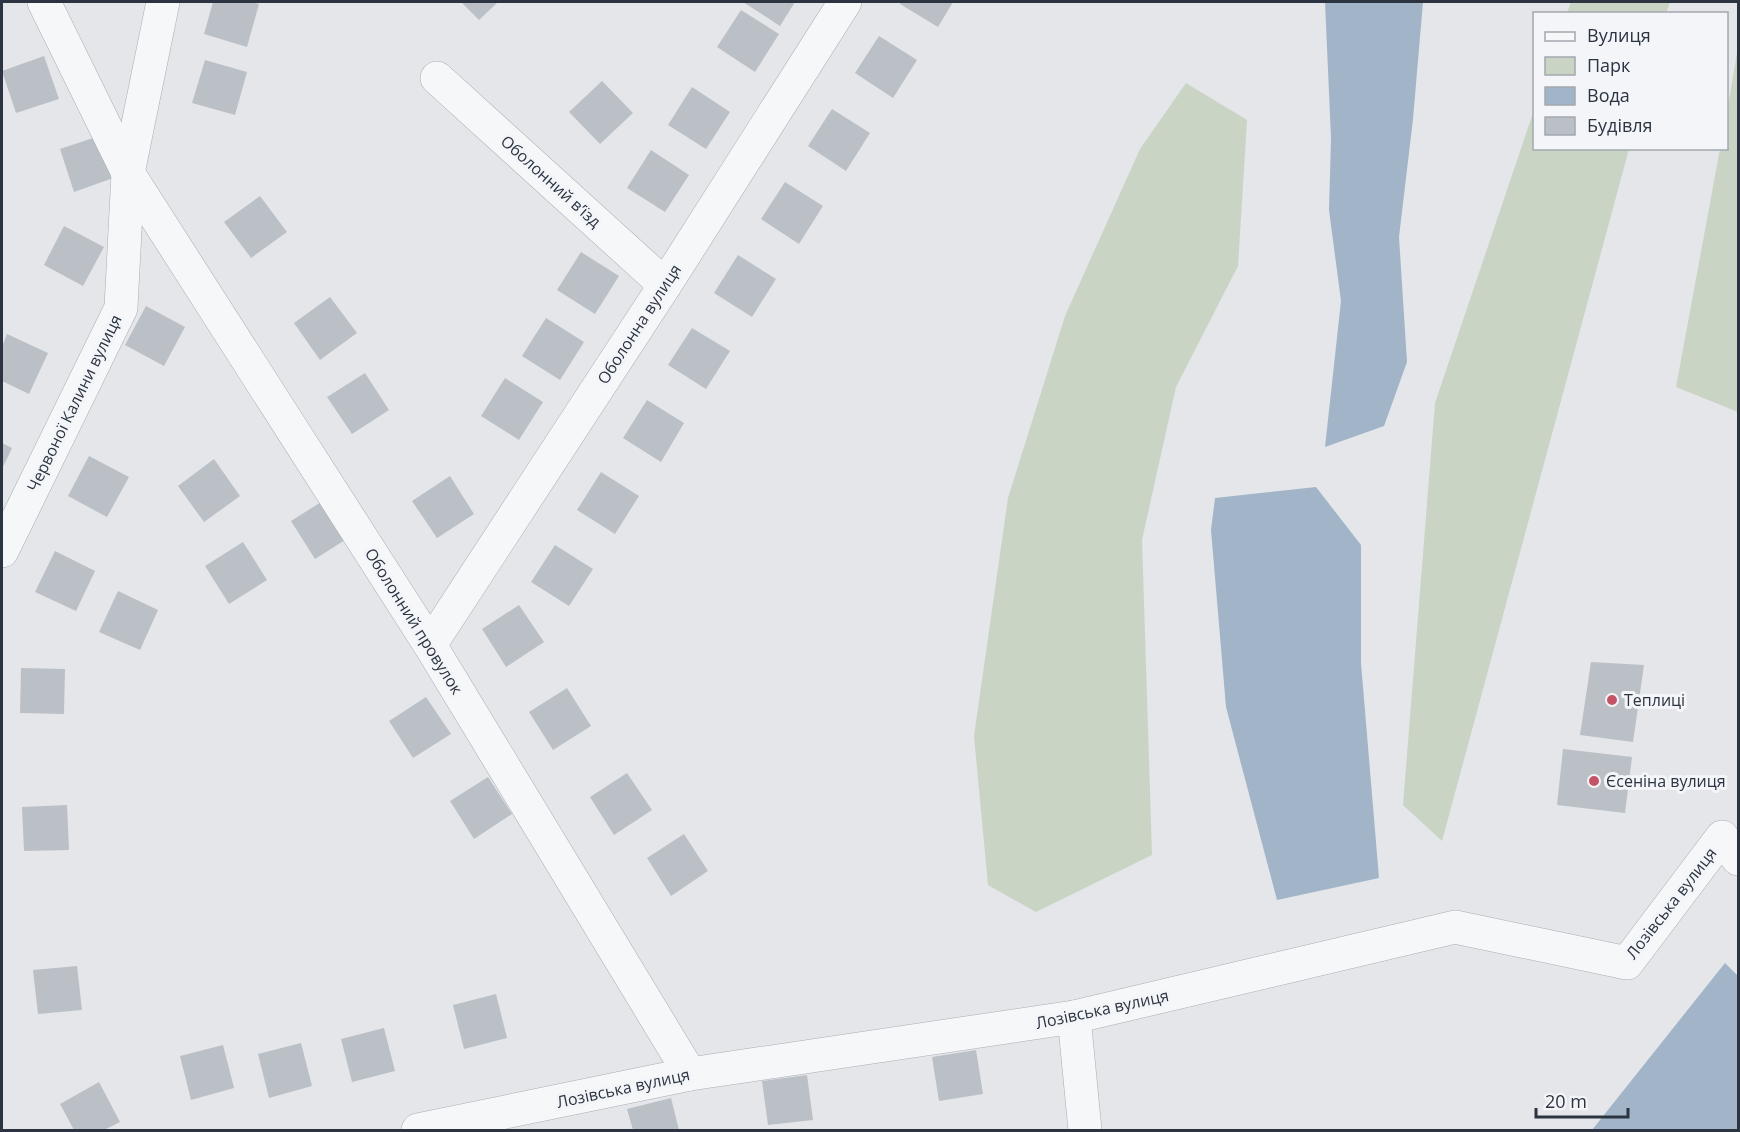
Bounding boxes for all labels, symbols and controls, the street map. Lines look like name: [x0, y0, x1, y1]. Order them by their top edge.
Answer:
legend: [1533, 12, 1728, 150]
text: Вулиця: [1587, 23, 1651, 47]
text: Парк: [1587, 53, 1631, 77]
text: Вода: [1587, 83, 1630, 107]
text: Будівля: [1587, 113, 1653, 137]
street label: Оболонний в’їзд: [496, 130, 606, 232]
street label: Оболонна вулиця: [592, 260, 686, 388]
street label: Червоної Калини вулиця: [21, 311, 127, 495]
street label: Оболонний провулок: [360, 544, 468, 699]
place label: Теплиці: [1624, 689, 1685, 711]
marker: Теплиці: [1605, 693, 1619, 707]
place label: Єсеніна вулиця: [1606, 770, 1726, 792]
marker: Єсеніна вулиця: [1587, 774, 1601, 788]
street label: Лозівська вулиця: [1621, 843, 1721, 963]
street label: Лозівська вулиця: [1033, 984, 1171, 1034]
street label: Лозівська вулиця: [554, 1063, 692, 1113]
scale bar: [1536, 1081, 1628, 1119]
text: 20 m: [1545, 1089, 1587, 1113]

